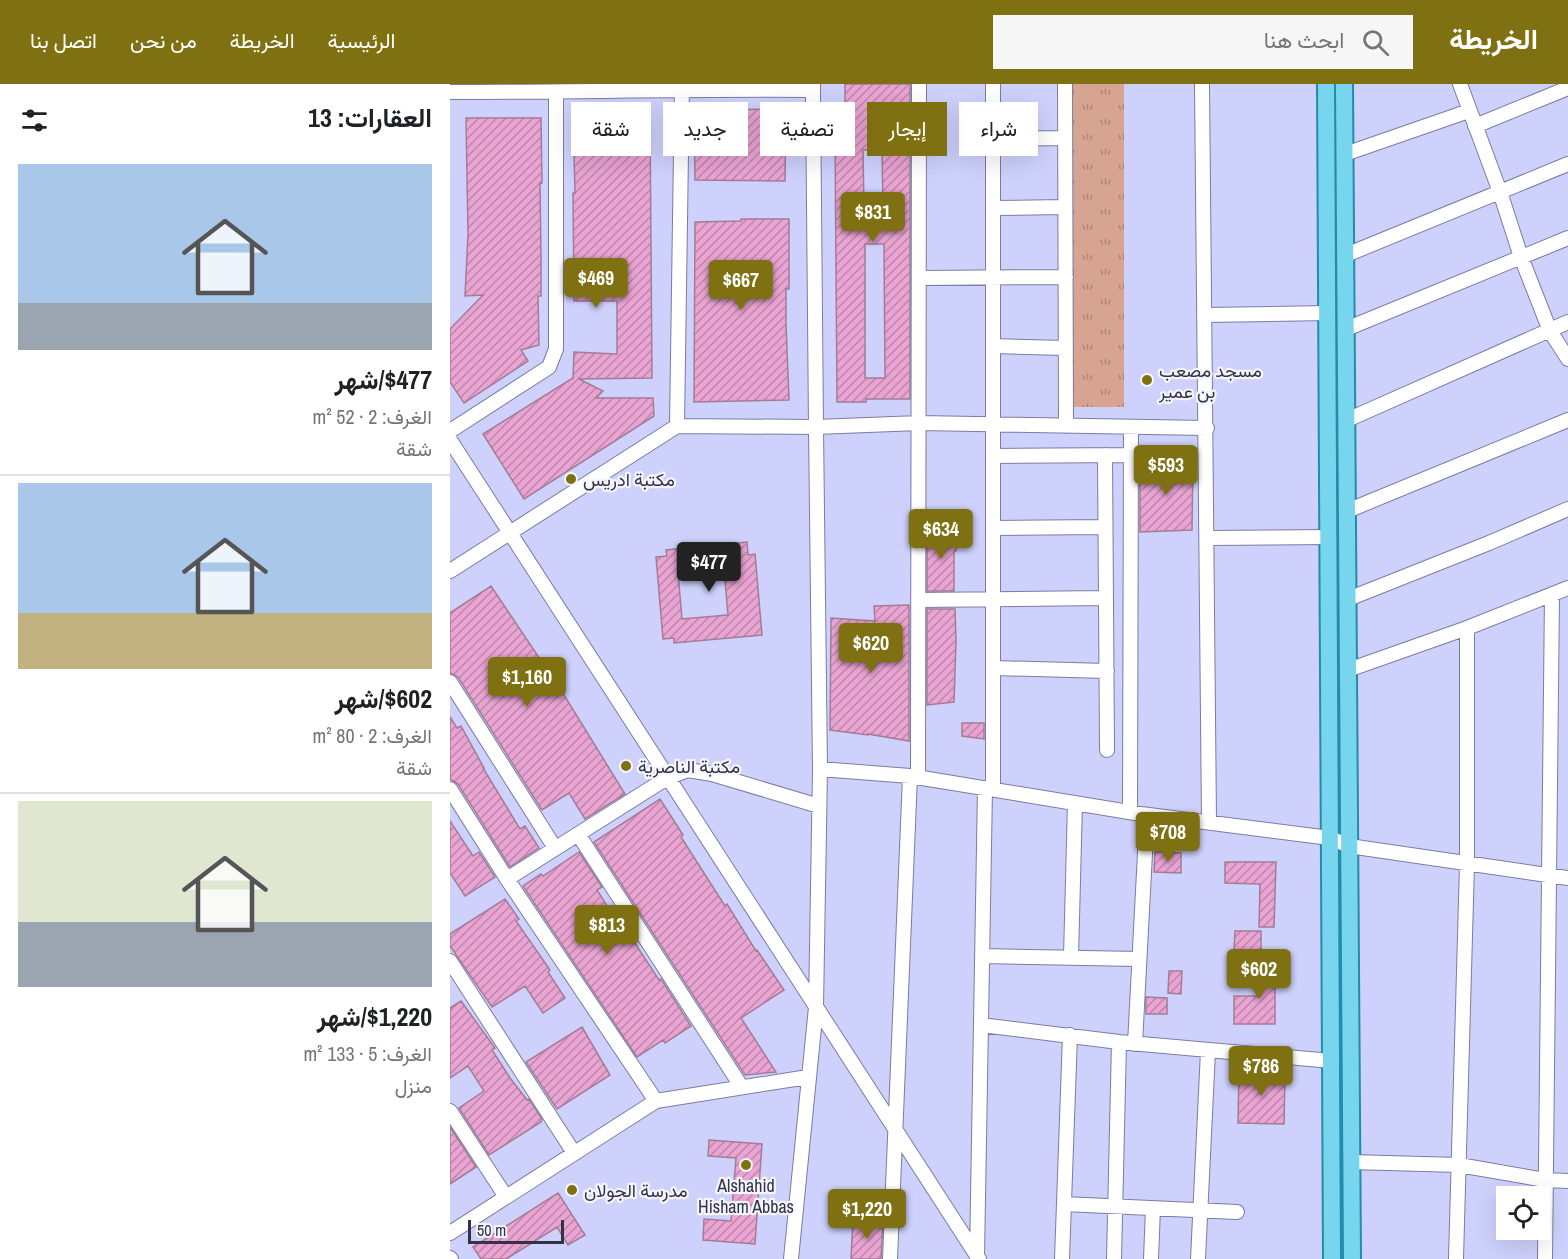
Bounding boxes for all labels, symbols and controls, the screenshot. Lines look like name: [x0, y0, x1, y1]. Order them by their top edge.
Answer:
search box: [993, 15, 1413, 69]
text: الخريطة: [1449, 20, 1538, 58]
text: ابحث هنا: [1264, 25, 1344, 55]
text: اتصل بنا: [30, 26, 97, 55]
text: من نحن: [130, 26, 197, 55]
text: الخريطة: [230, 26, 295, 55]
text: الرئيسية: [328, 26, 395, 55]
icon: search: [1359, 26, 1392, 59]
text: العقارات: 13: [308, 100, 432, 135]
chip: شقة: [571, 102, 651, 156]
chip: جديد: [663, 102, 748, 156]
chip: تصفية: [760, 102, 855, 156]
chip: إيجار: [867, 102, 947, 156]
chip: شراء: [959, 102, 1038, 156]
icon: filters: [18, 104, 51, 137]
pin: $831: [837, 192, 909, 243]
text: $831: [855, 198, 891, 225]
icon: home: [171, 203, 279, 311]
pin: $469: [560, 258, 632, 309]
pin: $667: [705, 260, 777, 311]
text: $469: [578, 264, 614, 291]
text: $667: [723, 266, 759, 293]
place label: مسجد مصعب بن عمير: [1158, 358, 1262, 404]
text: $477/شهر: [335, 362, 432, 397]
marker: مسجد مصعب بن عمير: [1140, 373, 1154, 387]
text: الغرف: 2 · 52 m²: [313, 403, 432, 430]
text: شقة: [396, 435, 432, 462]
pin: $593: [1130, 445, 1202, 496]
text: $593: [1148, 451, 1184, 478]
place label: مكتبة ادريس: [583, 467, 675, 492]
marker: مكتبة ادريس: [564, 472, 578, 486]
pin: $634: [905, 509, 977, 560]
text: $634: [923, 515, 959, 542]
icon: home: [171, 522, 279, 630]
pin: $477: [673, 542, 745, 593]
text: $477: [691, 548, 727, 575]
pin: $620: [835, 623, 907, 674]
text: $620: [853, 629, 889, 656]
pin: $1,160: [478, 657, 576, 708]
text: $1,160: [502, 663, 552, 690]
text: $602/شهر: [335, 681, 432, 716]
text: الغرف: 2 · 80 m²: [313, 722, 432, 749]
text: شقة: [396, 754, 432, 781]
place label: مكتبة الناصرية: [638, 754, 740, 779]
marker: مكتبة الناصرية: [619, 759, 633, 773]
pin: $708: [1132, 812, 1204, 863]
text: $708: [1150, 818, 1186, 845]
icon: home: [171, 840, 279, 948]
pin: $813: [571, 905, 643, 956]
text: $813: [589, 911, 625, 938]
pin: $602: [1223, 949, 1295, 1000]
text: $602: [1241, 955, 1277, 982]
text: $1,220/شهر: [317, 999, 432, 1034]
text: الغرف: 5 · 133 m²: [303, 1040, 432, 1067]
pin: $786: [1225, 1046, 1297, 1097]
text: $786: [1243, 1052, 1279, 1079]
text: منزل: [395, 1072, 432, 1099]
marker: Alshahid Hisham Abbas: [739, 1158, 753, 1172]
place label: Alshahid Hisham Abbas: [698, 1173, 794, 1219]
place label: مدرسة الجولان: [584, 1178, 688, 1203]
marker: مدرسة الجولان: [565, 1183, 579, 1197]
map controls: [1496, 1186, 1550, 1240]
button: locate: [1496, 1186, 1550, 1240]
pin: $1,220: [818, 1189, 916, 1240]
text: $1,220: [842, 1195, 892, 1222]
scale bar: [468, 1217, 564, 1244]
text: 50 m: [477, 1219, 506, 1241]

